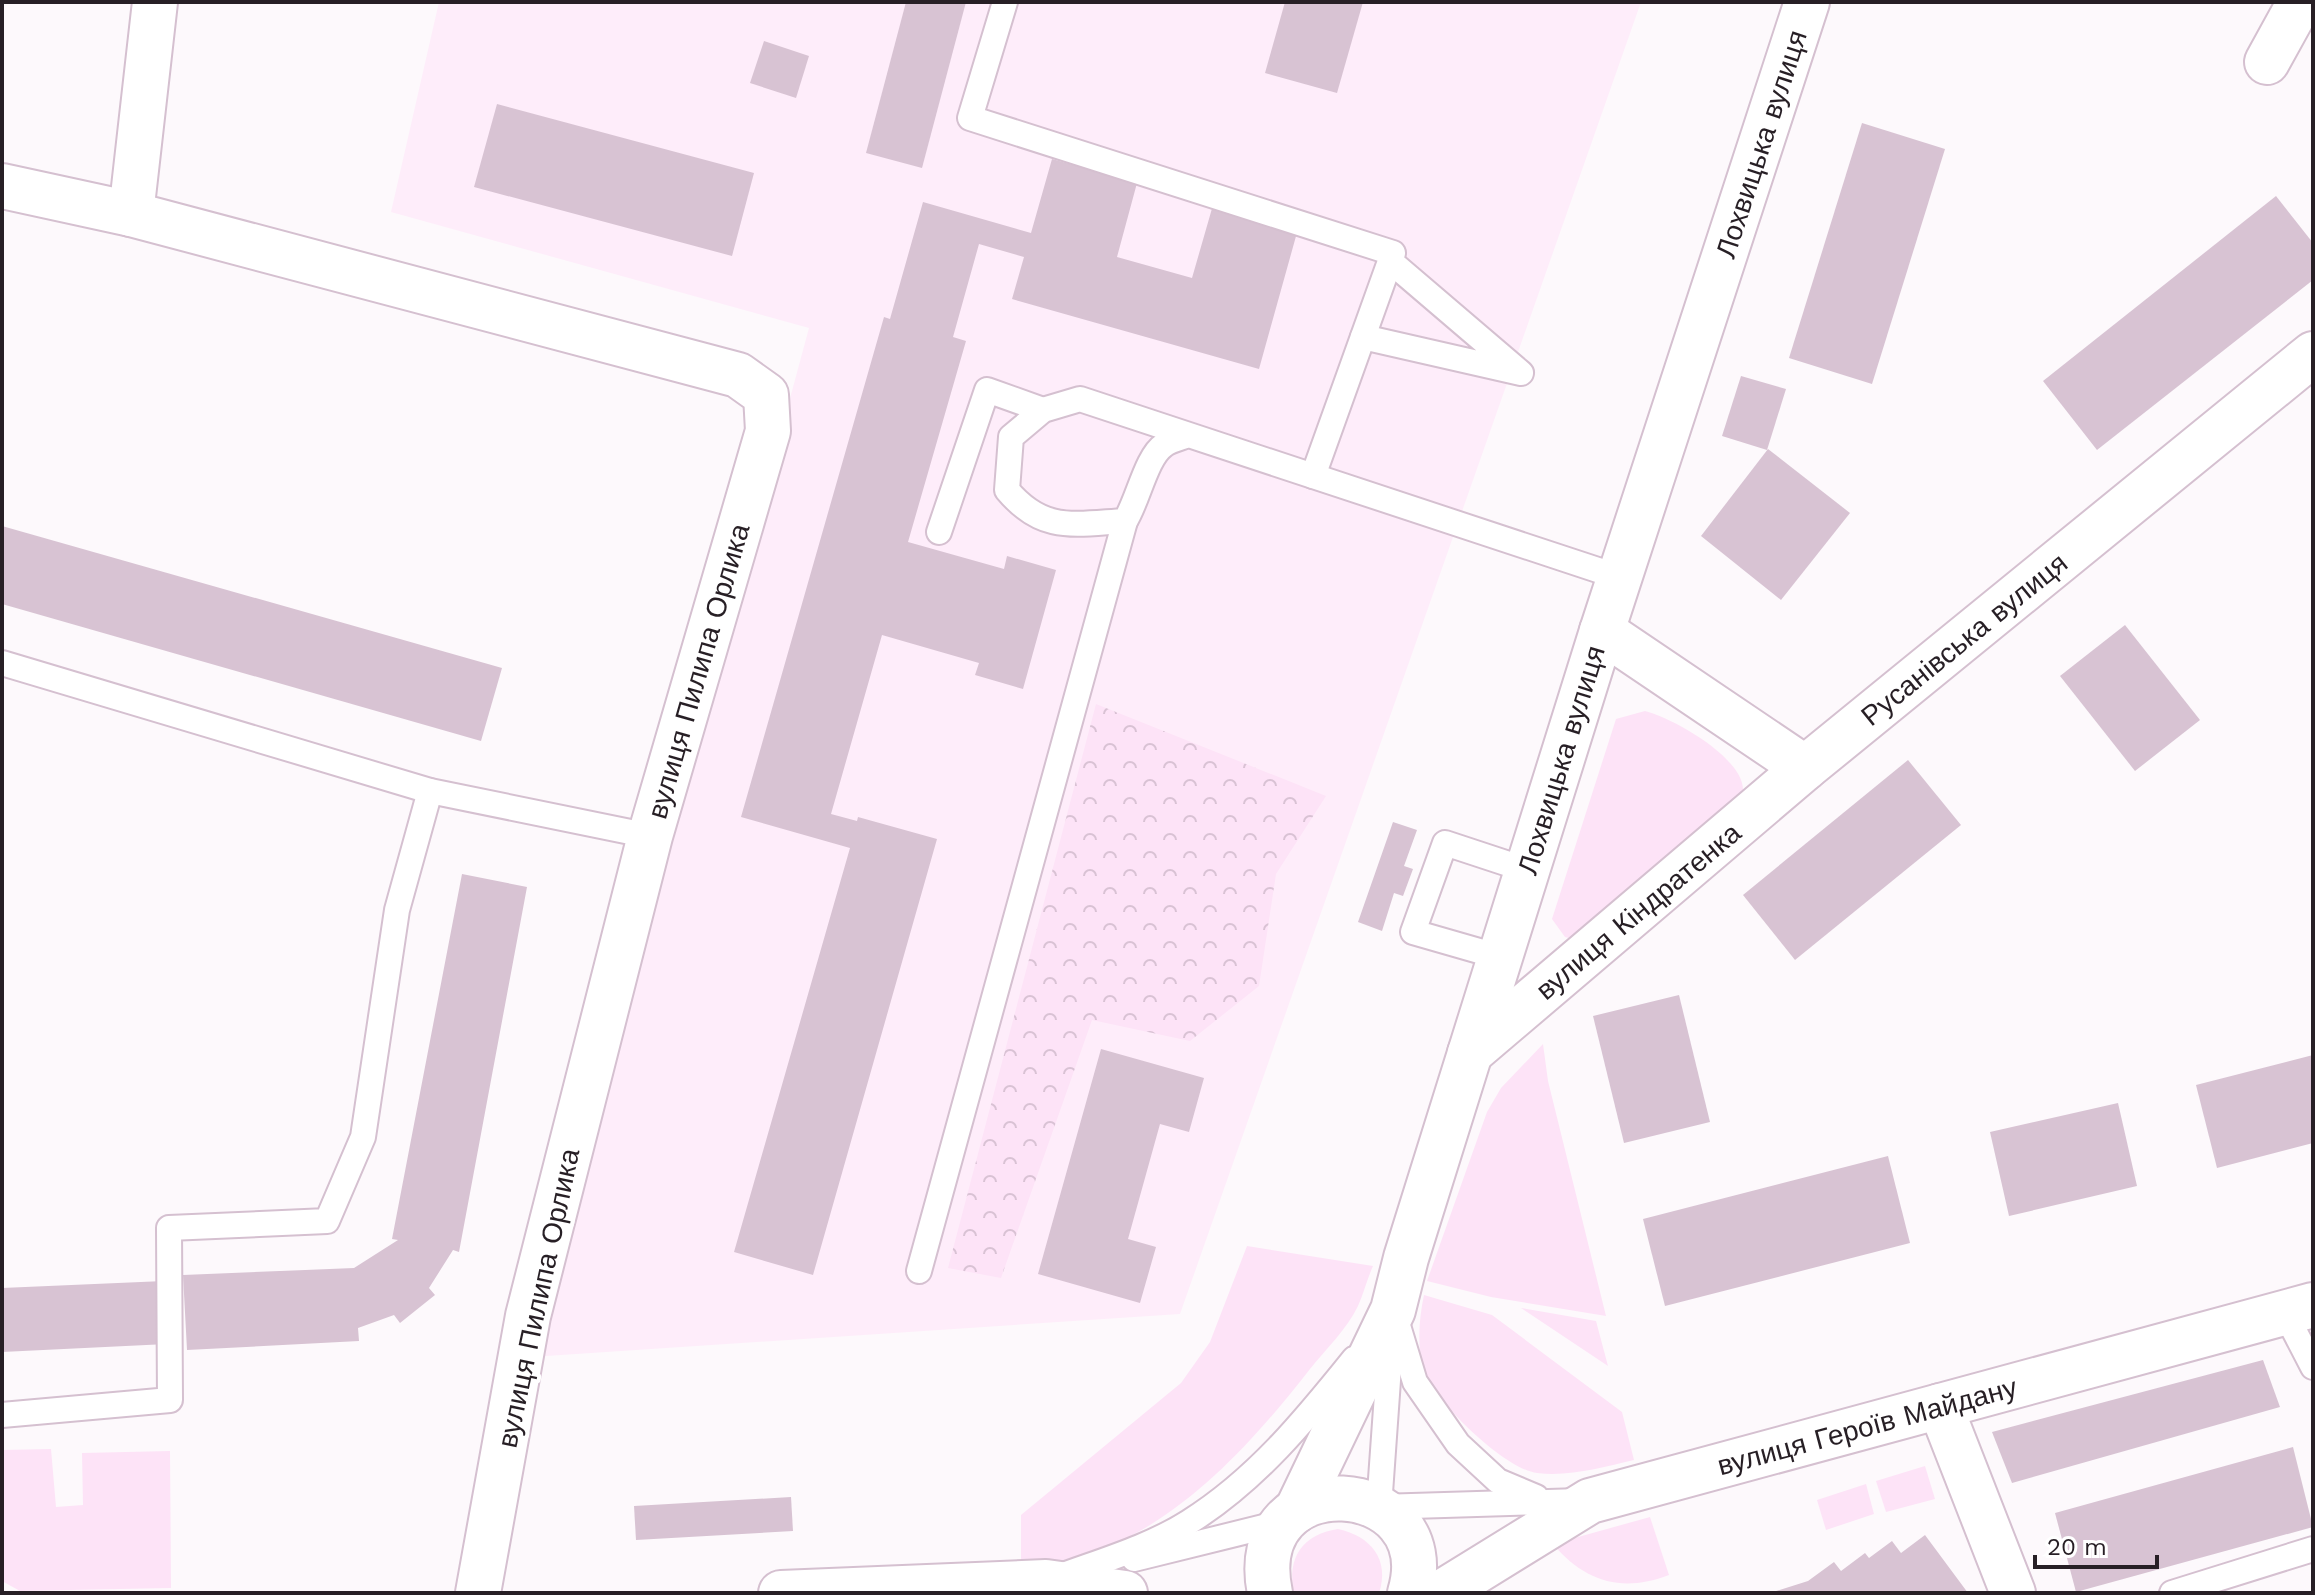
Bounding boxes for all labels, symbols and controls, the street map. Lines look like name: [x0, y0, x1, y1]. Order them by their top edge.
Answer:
street label: Лохвицька вулиця: [1709, 26, 1814, 262]
street label: вулиця Пилипа Орлика: [641, 519, 757, 822]
street label: Русанівська вулиця: [1855, 546, 2074, 733]
street label: Лохвицька вулиця: [1511, 642, 1612, 879]
street label: вулиця Кіндратенка: [1529, 816, 1748, 1007]
street label: вулиця Пилипа Орлика: [491, 1145, 586, 1451]
street label: вулиця Героїв Майдану: [1714, 1371, 2021, 1482]
scale bar: [2035, 1519, 2157, 1569]
text: 20 m: [2047, 1533, 2107, 1561]

